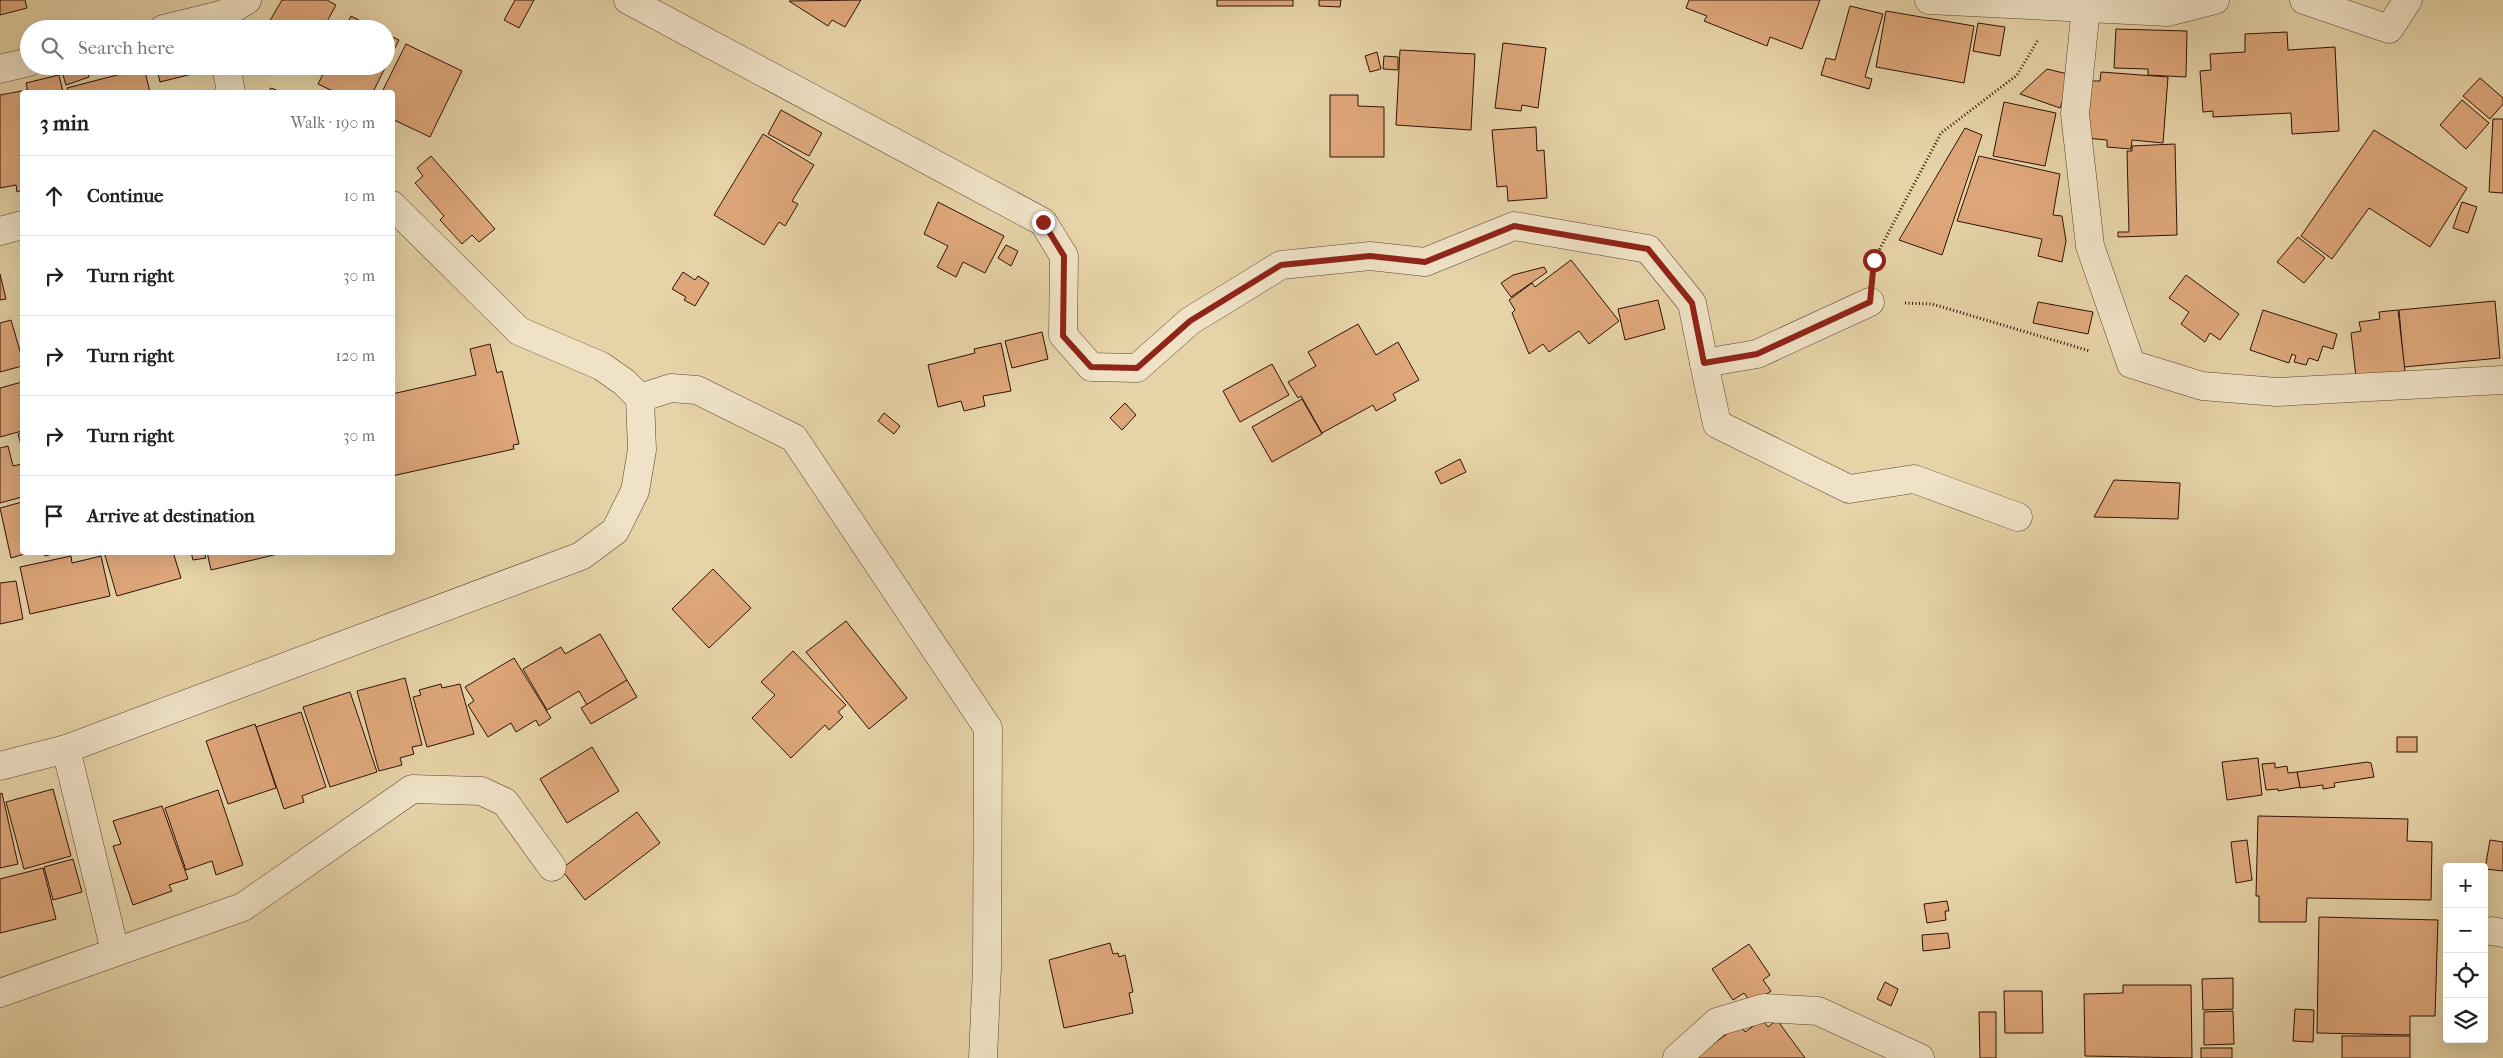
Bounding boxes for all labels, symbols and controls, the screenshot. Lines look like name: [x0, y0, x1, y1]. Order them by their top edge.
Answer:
search box: [20, 20, 395, 75]
icon: search: [38, 34, 66, 62]
text: Search here: [78, 37, 174, 59]
text: 3 min: [40, 111, 89, 135]
text: Walk · 190 m: [291, 113, 375, 132]
icon: ahead: [40, 182, 68, 210]
text: Continue: [87, 185, 163, 207]
text: 10 m: [344, 186, 375, 205]
route end: [1032, 211, 1055, 234]
route start: [1863, 249, 1886, 272]
icon: right: [40, 262, 68, 290]
text: Turn right: [87, 265, 174, 287]
text: 30 m: [343, 266, 375, 285]
icon: right: [40, 342, 68, 370]
text: Turn right: [87, 345, 174, 367]
text: 120 m: [336, 346, 375, 365]
icon: right: [40, 422, 68, 450]
text: Turn right: [87, 425, 174, 447]
text: 30 m: [343, 426, 375, 445]
icon: arrive: [40, 502, 68, 530]
text: Arrive at destination: [87, 505, 255, 527]
map controls: [2443, 863, 2488, 1043]
button: +: [2443, 863, 2488, 908]
button: −: [2443, 908, 2488, 953]
button: locate: [2443, 953, 2488, 998]
button: layers: [2443, 998, 2488, 1043]

